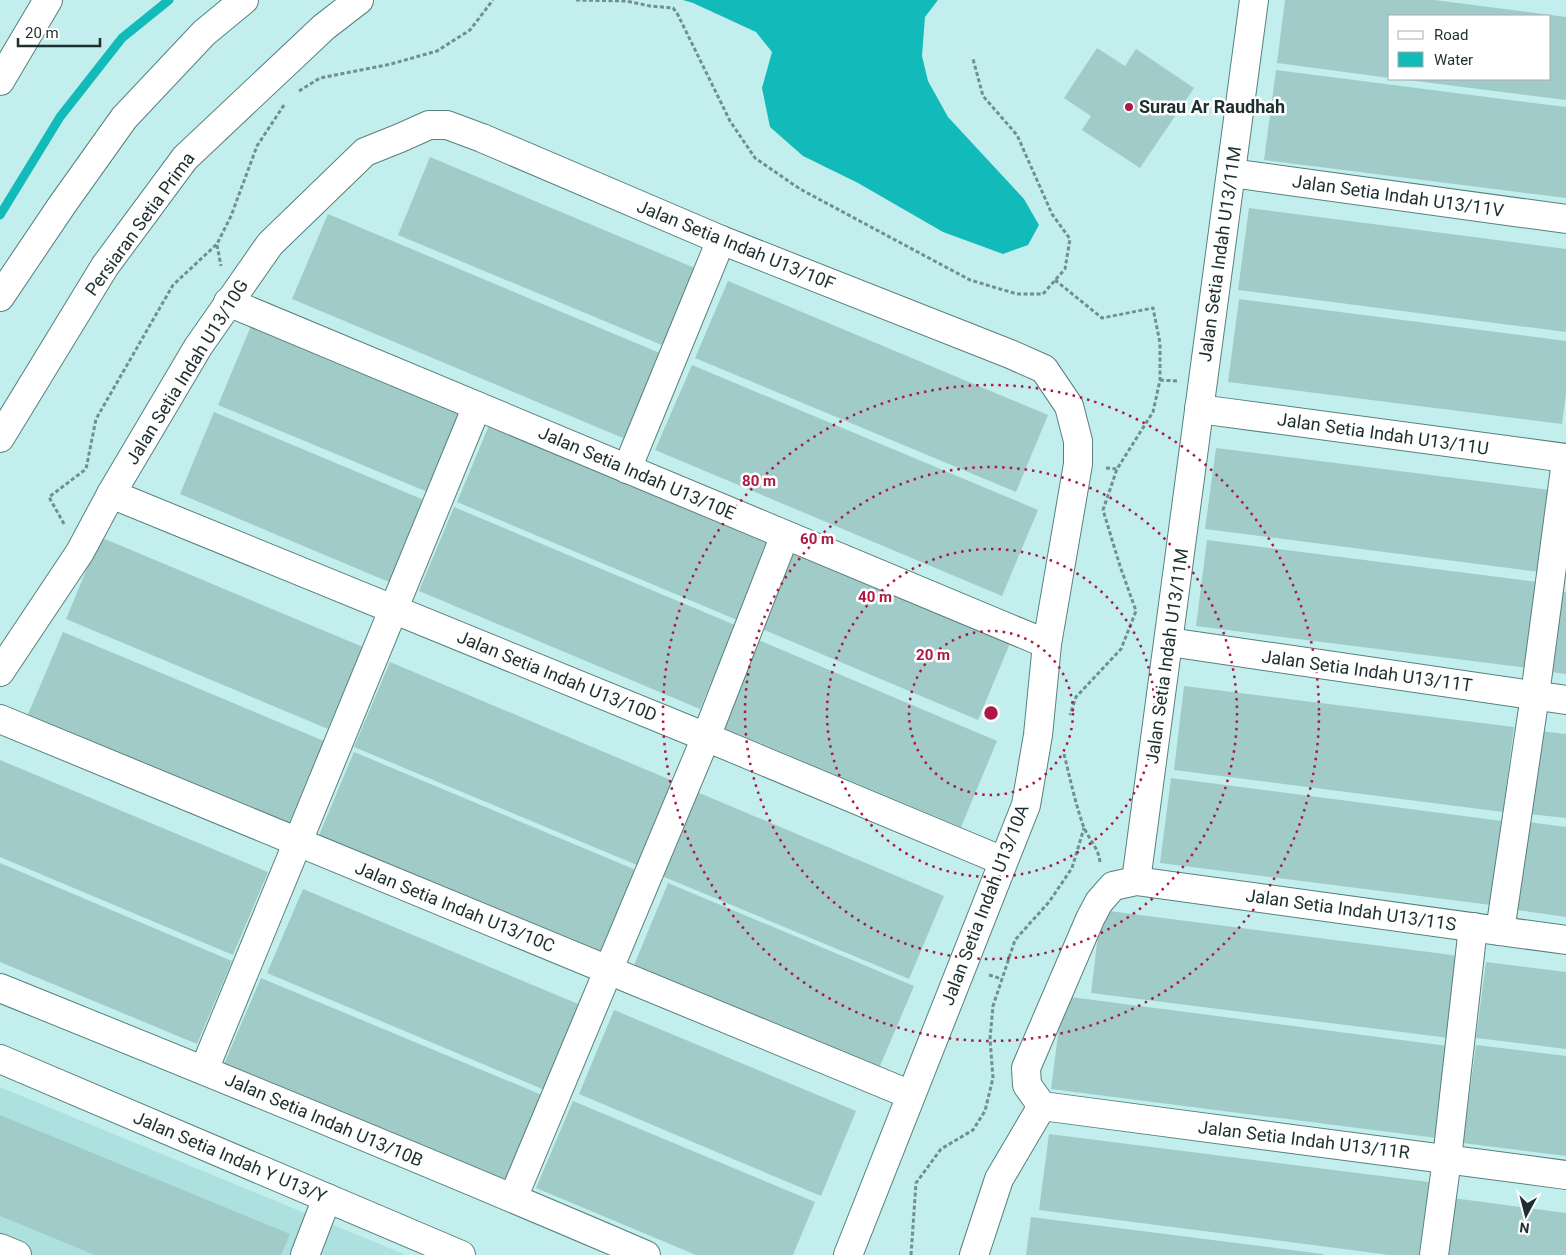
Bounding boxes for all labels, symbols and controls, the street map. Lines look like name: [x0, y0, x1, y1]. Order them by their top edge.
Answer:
scale bar: [18, 15, 100, 47]
legend: [1388, 15, 1551, 80]
text: 20 m: [25, 24, 59, 42]
text: Road: [1434, 26, 1468, 44]
text: Water: [1434, 51, 1473, 69]
place label: Surau Ar Raudhah: [1139, 96, 1285, 117]
marker: Surau Ar Raudhah: [1123, 101, 1135, 113]
street label: Jalan Setia Indah U13/11M: [1194, 145, 1245, 363]
street label: Persiaran Setia Prima: [80, 148, 199, 300]
street label: Jalan Setia Indah U13/11V: [1291, 170, 1506, 221]
street label: Jalan Setia Indah U13/10F: [634, 195, 838, 294]
street label: Jalan Setia Indah U13/10G: [121, 275, 252, 468]
street label: Jalan Setia Indah U13/11U: [1276, 408, 1490, 459]
street label: Jalan Setia Indah U13/10E: [536, 421, 739, 524]
text: 80 m: [742, 472, 776, 490]
text: 60 m: [800, 530, 834, 548]
street label: Jalan Setia Indah U13/11M: [1141, 547, 1192, 765]
text: 40 m: [858, 588, 892, 606]
street label: Jalan Setia Indah U13/10D: [454, 626, 660, 725]
street label: Jalan Setia Indah U13/11T: [1260, 645, 1474, 696]
text: 20 m: [916, 646, 950, 664]
centre of rings: [982, 704, 1000, 722]
street label: Jalan Setia Indah U13/10A: [936, 801, 1033, 1008]
street label: Jalan Setia Indah U13/10C: [352, 857, 558, 956]
street label: Jalan Setia Indah U13/11S: [1244, 884, 1458, 935]
street label: Jalan Setia Indah U13/10B: [222, 1068, 426, 1171]
street label: Jalan Setia Indah Y U13/Y: [131, 1106, 330, 1207]
street label: Jalan Setia Indah U13/11R: [1197, 1116, 1411, 1163]
north arrow: [1501, 1190, 1551, 1240]
text: N: [1519, 1219, 1530, 1236]

